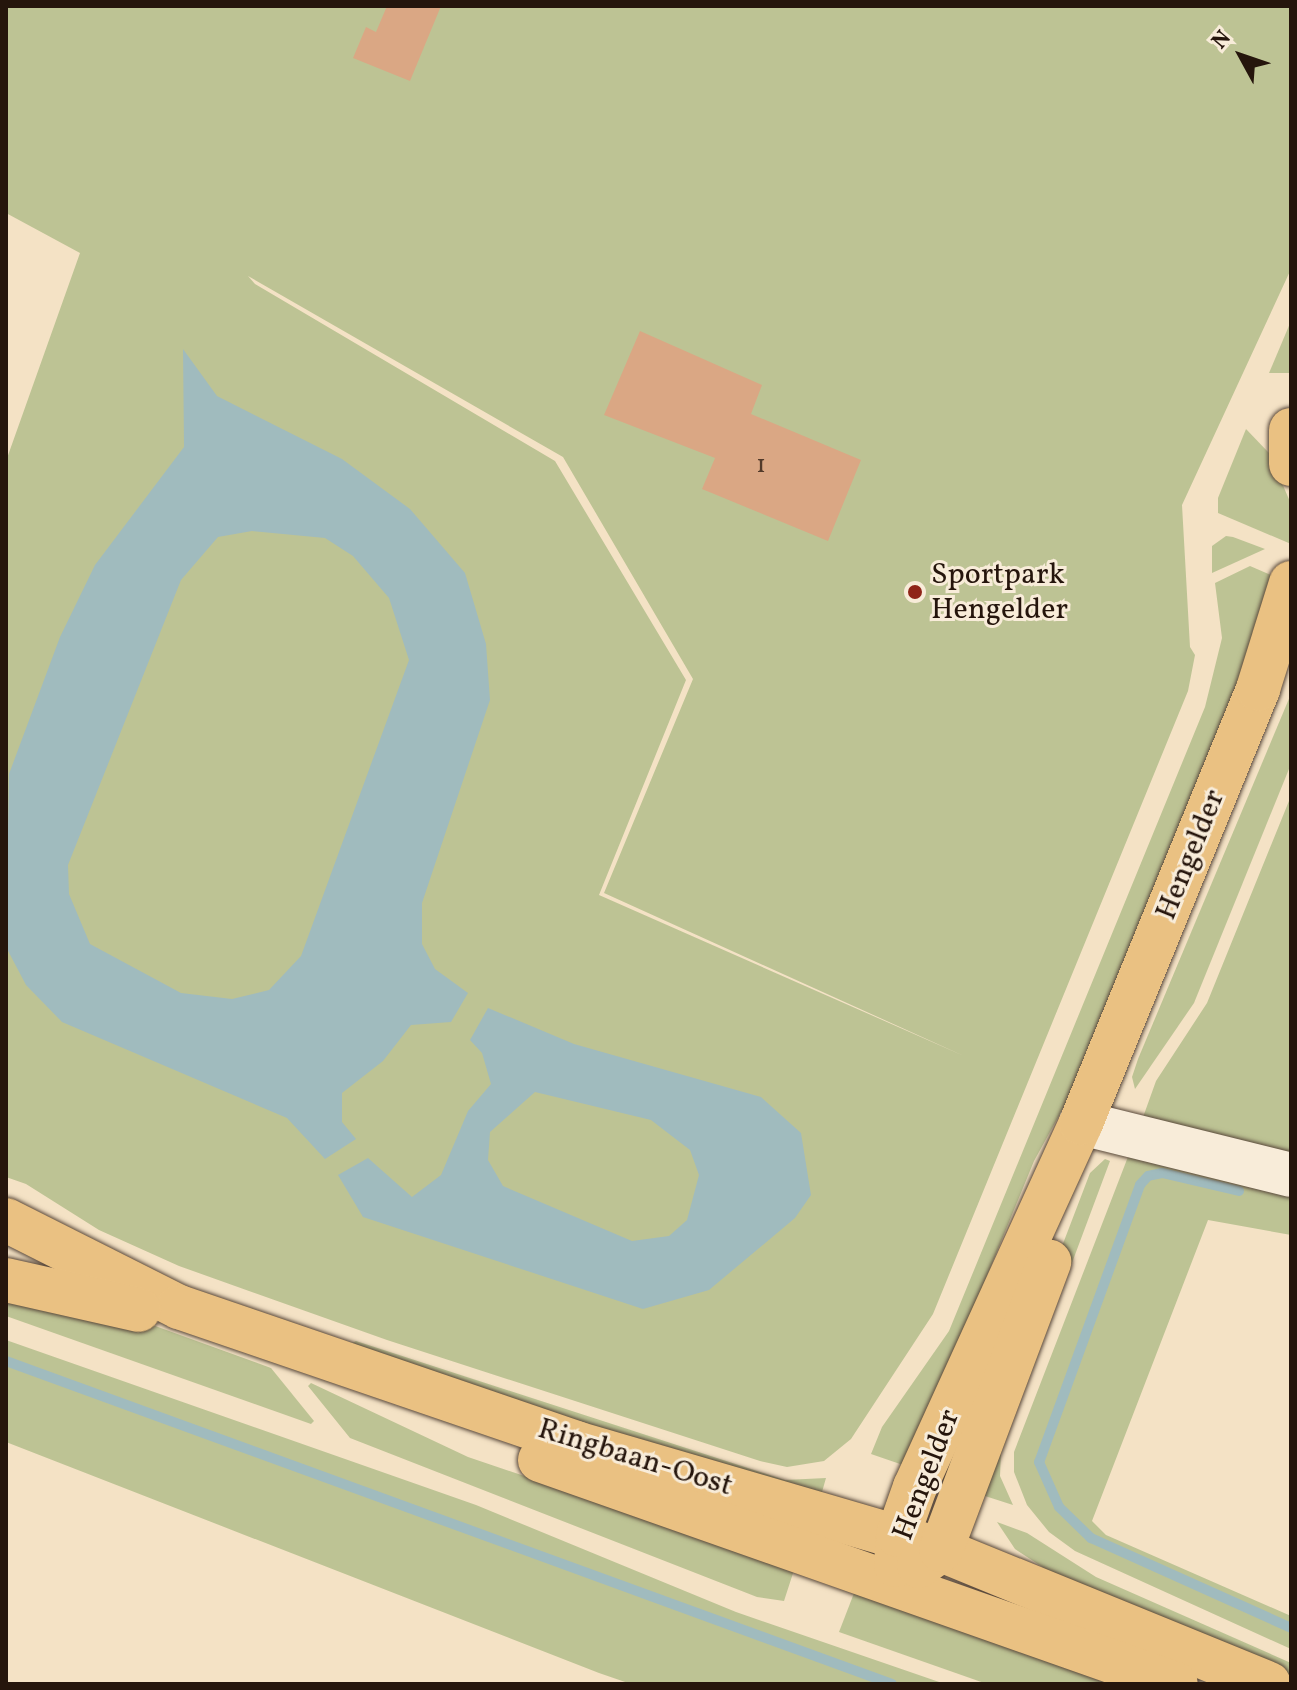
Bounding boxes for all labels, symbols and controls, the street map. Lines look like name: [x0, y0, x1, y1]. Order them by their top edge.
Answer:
north arrow: [1201, 16, 1281, 96]
text: N: [1205, 24, 1239, 56]
house number: 1: [756, 450, 766, 482]
place label: Sportpark Hengelder: [931, 557, 1068, 628]
marker: Sportpark Hengelder: [906, 583, 924, 601]
street label: Hengelder: [1149, 785, 1233, 925]
street label: Hengelder: [886, 1405, 968, 1545]
street label: Ringbaan-Oost: [533, 1411, 737, 1505]

